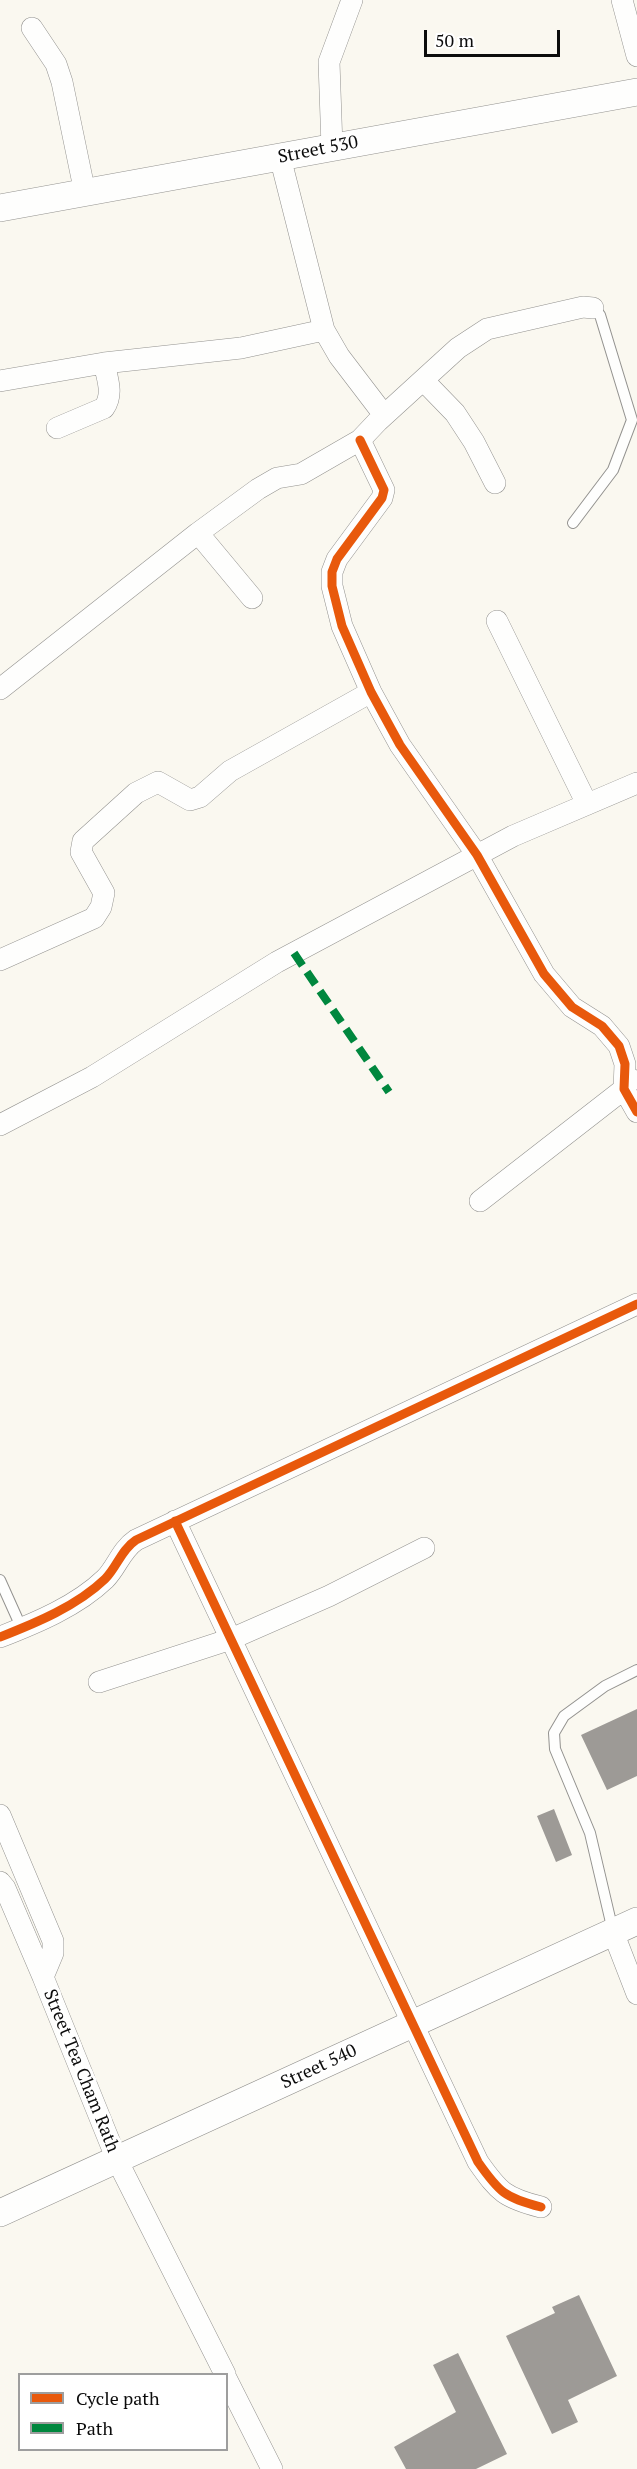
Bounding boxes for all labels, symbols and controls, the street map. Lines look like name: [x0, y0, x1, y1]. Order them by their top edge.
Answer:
scale bar: [427, 18, 564, 56]
text: 50 m: [435, 28, 474, 52]
street label: Street 530: [276, 132, 360, 168]
street label: Street Tea Cham Rath: [38, 1986, 124, 2156]
street label: Street 540: [278, 2040, 360, 2094]
legend: [18, 2373, 228, 2451]
text: Cycle path: [76, 2386, 160, 2410]
text: Path: [76, 2416, 113, 2440]

